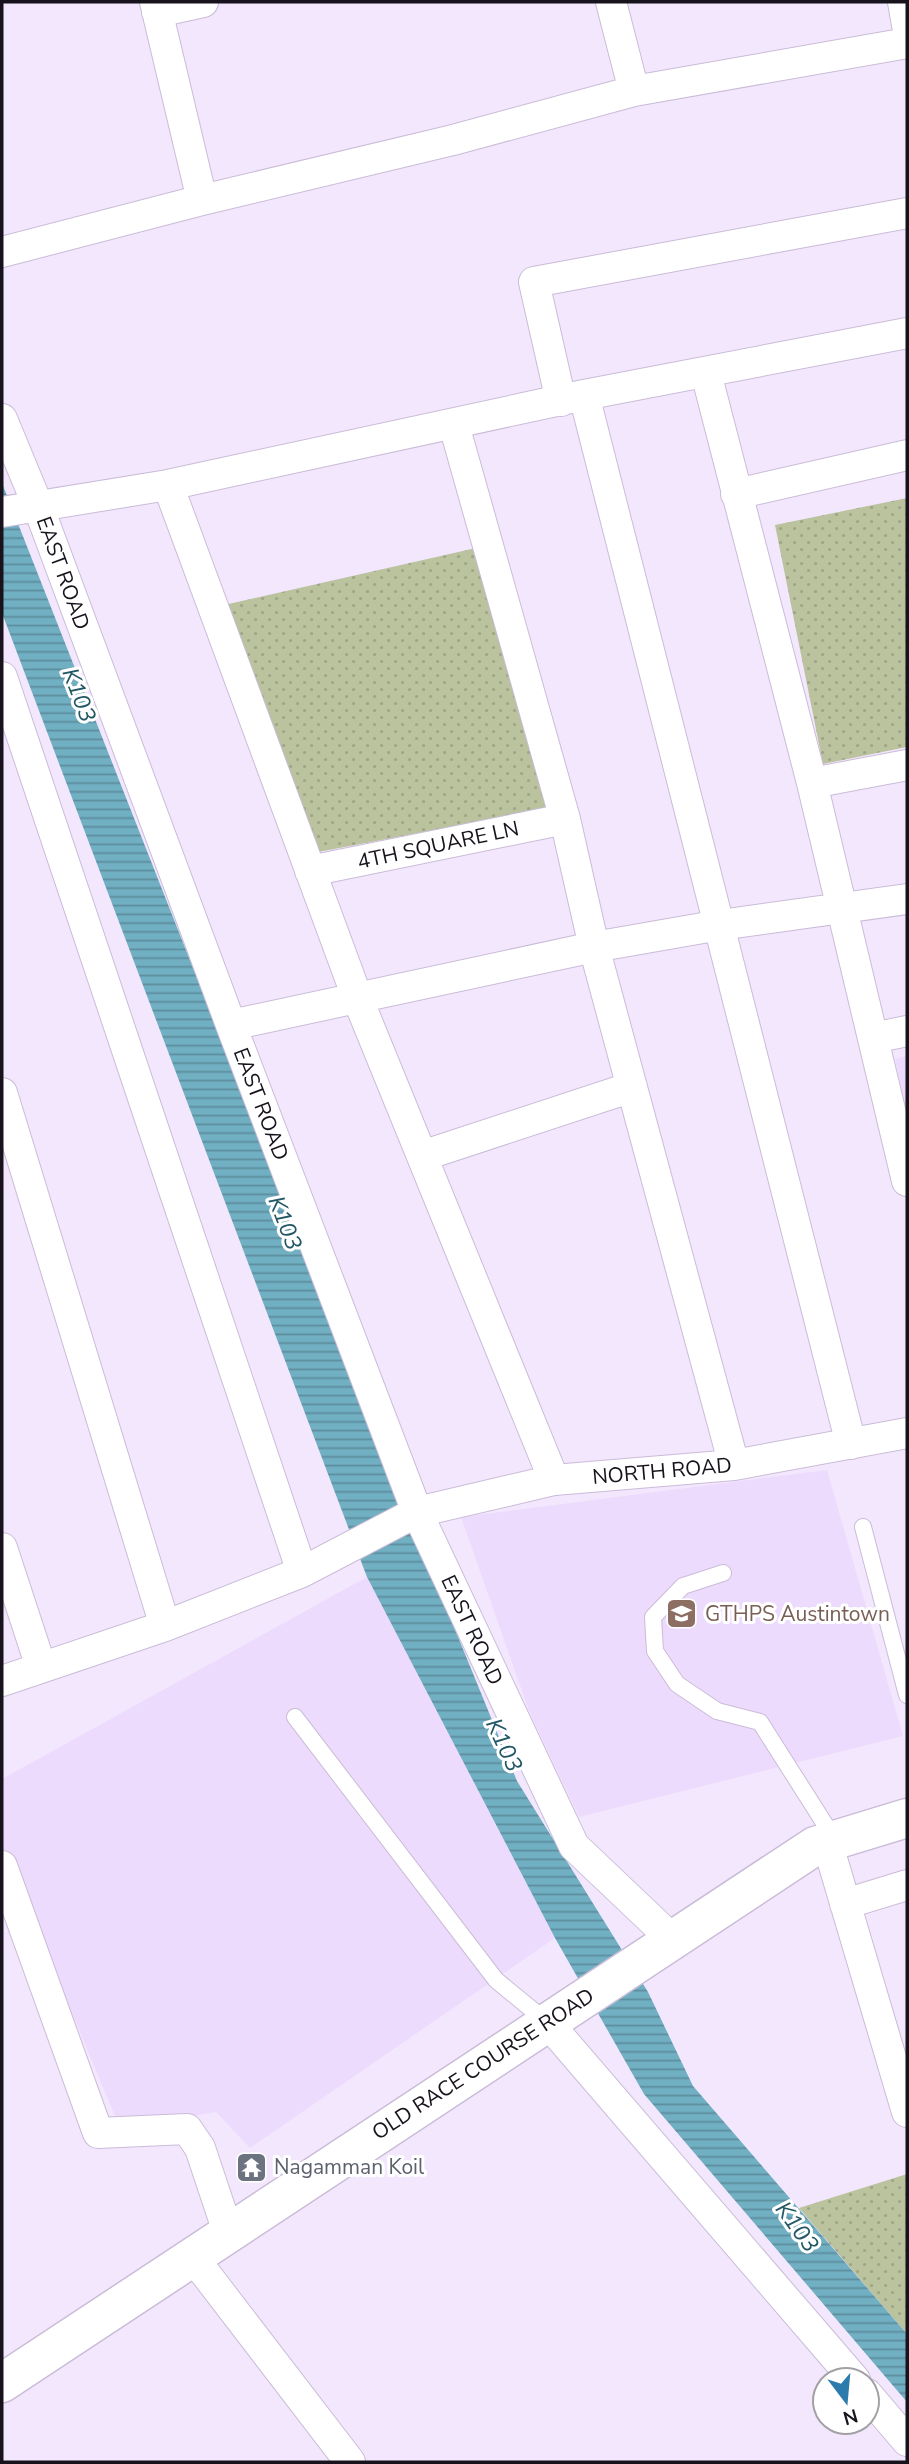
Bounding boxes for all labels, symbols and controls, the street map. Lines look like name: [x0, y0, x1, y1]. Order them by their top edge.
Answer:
street label: EAST ROAD: [30, 513, 96, 633]
water label: K103: [55, 663, 103, 727]
street label: 4TH SQUARE LN: [355, 814, 521, 876]
street label: EAST ROAD: [227, 1044, 295, 1164]
water label: K103: [261, 1191, 309, 1255]
street label: NORTH ROAD: [591, 1451, 733, 1491]
street label: EAST ROAD: [434, 1570, 510, 1690]
school or university icon: GTHPS Austintown: [665, 1597, 699, 1631]
place label: GTHPS Austintown: [705, 1600, 890, 1628]
water label: K103: [478, 1713, 530, 1777]
street label: OLD RACE COURSE ROAD: [367, 1982, 599, 2146]
temple icon: Nagamman Koil: [234, 2150, 268, 2184]
place label: Nagamman Koil: [274, 2153, 425, 2181]
water label: K103: [768, 2195, 826, 2259]
north arrow: [811, 2366, 881, 2436]
text: N: [840, 2402, 861, 2431]

